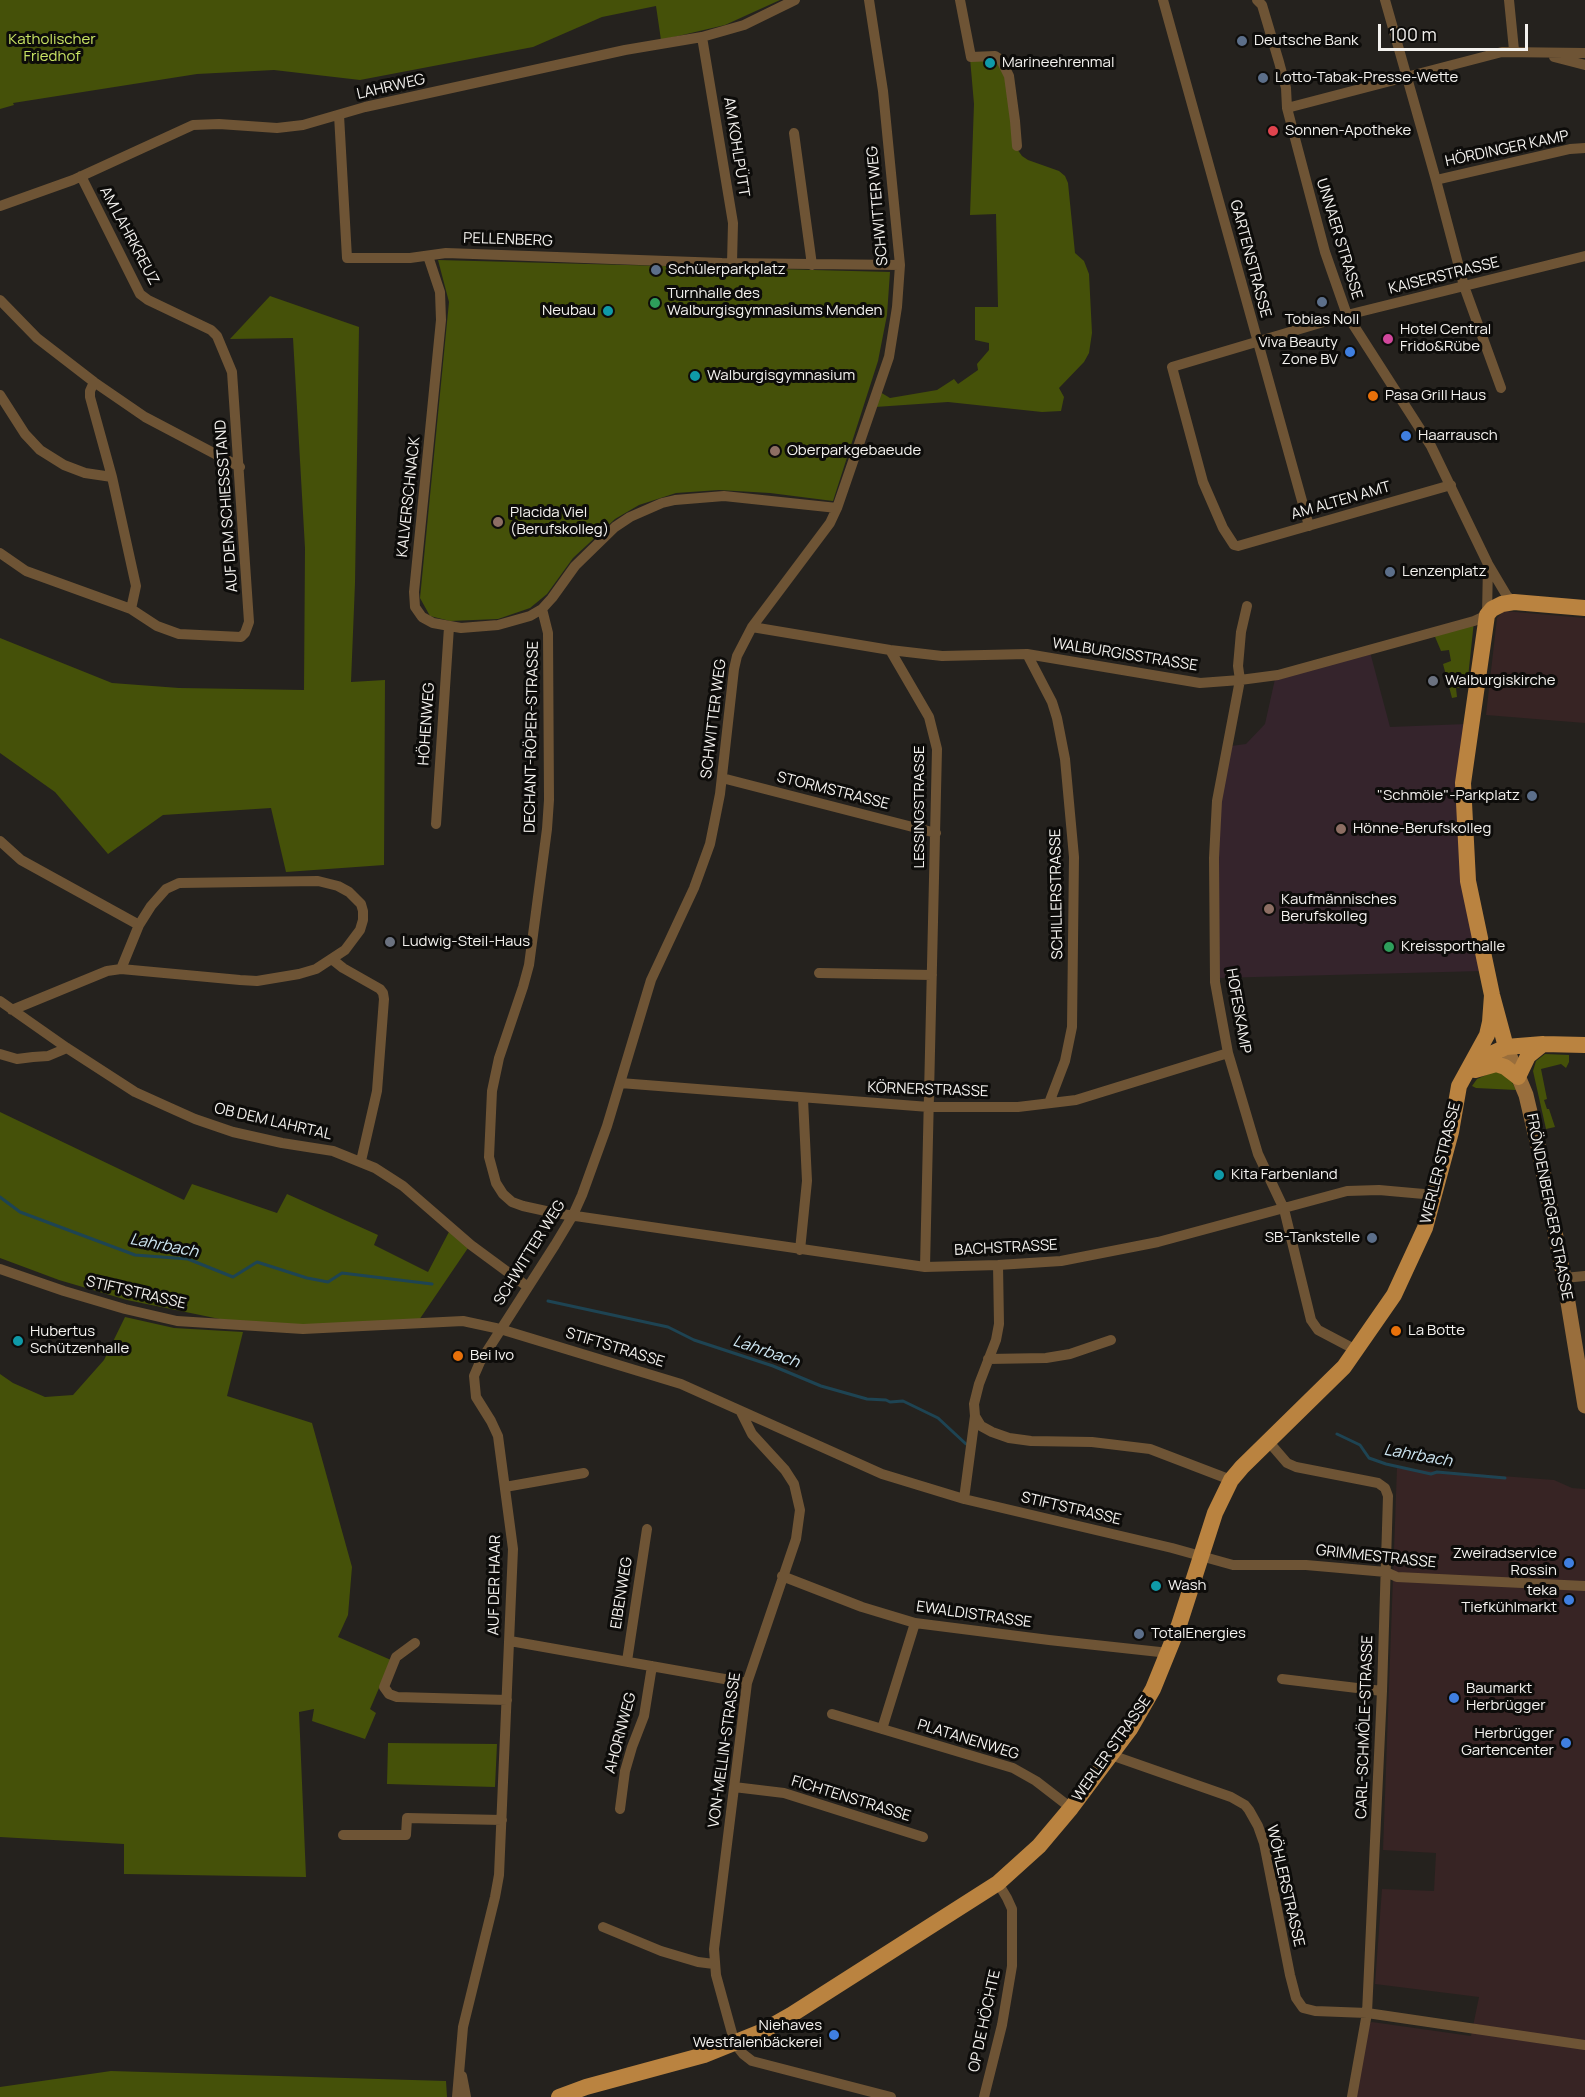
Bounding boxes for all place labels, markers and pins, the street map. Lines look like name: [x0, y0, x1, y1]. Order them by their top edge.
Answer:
place label: Deutsche Bank: [1254, 32, 1358, 50]
marker: Deutsche Bank: [1235, 34, 1249, 48]
place label: Marineehrenmal: [1002, 54, 1114, 72]
marker: Marineehrenmal: [983, 56, 997, 70]
place label: Lotto-Tabak-Presse-Wette: [1275, 69, 1458, 87]
marker: Lotto-Tabak-Presse-Wette: [1256, 71, 1270, 85]
place label: Sonnen-Apotheke: [1285, 122, 1411, 140]
marker: Sonnen-Apotheke: [1266, 124, 1280, 138]
place label: Schülerparkplatz: [668, 261, 786, 279]
marker: Schülerparkplatz: [649, 263, 663, 277]
place label: Turnhalle des Walburgisgymnasiums Menden: [667, 285, 882, 320]
marker: Tobias Noll: [1315, 295, 1329, 309]
marker: Turnhalle des Walburgisgymnasiums Menden: [648, 296, 662, 310]
place label: Neubau: [542, 302, 596, 320]
marker: Neubau: [601, 304, 615, 318]
place label: Tobias Noll: [1285, 311, 1359, 329]
place label: Hotel Central Frido&Rübe: [1400, 321, 1491, 356]
marker: Hotel Central Frido&Rübe: [1381, 332, 1395, 346]
place label: Viva Beauty Zone BV: [1258, 334, 1338, 369]
marker: Viva Beauty Zone BV: [1343, 345, 1357, 359]
place label: Walburgisgymnasium: [707, 367, 855, 385]
marker: Walburgisgymnasium: [688, 369, 702, 383]
place label: Pasa Grill Haus: [1385, 387, 1486, 405]
marker: Pasa Grill Haus: [1366, 389, 1380, 403]
place label: Haarrausch: [1418, 427, 1498, 445]
marker: Haarrausch: [1399, 429, 1413, 443]
place label: Oberparkgebaeude: [787, 442, 921, 460]
marker: Oberparkgebaeude: [768, 444, 782, 458]
place label: Placida Viel (Berufskolleg): [510, 504, 609, 539]
marker: Placida Viel (Berufskolleg): [491, 515, 505, 529]
place label: Lenzenplatz: [1402, 563, 1487, 581]
marker: Lenzenplatz: [1383, 565, 1397, 579]
place label: Walburgiskirche: [1445, 672, 1556, 690]
marker: Walburgiskirche: [1426, 674, 1440, 688]
place label: "Schmöle"-Parkplatz: [1377, 787, 1520, 805]
marker: "Schmöle"-Parkplatz: [1525, 789, 1539, 803]
place label: Hönne-Berufskolleg: [1353, 820, 1491, 838]
marker: Hönne-Berufskolleg: [1334, 822, 1348, 836]
place label: Kaufmännisches Berufskolleg: [1281, 891, 1397, 926]
marker: Kaufmännisches Berufskolleg: [1262, 902, 1276, 916]
place label: Ludwig-Steil-Haus: [402, 933, 530, 951]
marker: Ludwig-Steil-Haus: [383, 935, 397, 949]
place label: Kreissporthalle: [1401, 938, 1505, 956]
marker: Kreissporthalle: [1382, 940, 1396, 954]
place label: Kita Farbenland: [1231, 1166, 1338, 1184]
marker: Kita Farbenland: [1212, 1168, 1226, 1182]
place label: SB-Tankstelle: [1265, 1229, 1360, 1247]
marker: SB-Tankstelle: [1365, 1231, 1379, 1245]
place label: La Botte: [1408, 1322, 1465, 1340]
place label: Hubertus Schützenhalle: [30, 1323, 129, 1358]
marker: La Botte: [1389, 1324, 1403, 1338]
marker: Hubertus Schützenhalle: [11, 1334, 25, 1348]
place label: Bei Ivo: [470, 1347, 514, 1365]
marker: Bei Ivo: [451, 1349, 465, 1363]
place label: Zweiradservice Rossin: [1453, 1545, 1557, 1580]
marker: Zweiradservice Rossin: [1562, 1556, 1576, 1570]
place label: Wash: [1168, 1577, 1206, 1595]
marker: Wash: [1149, 1579, 1163, 1593]
place label: teka Tiefkühlmarkt: [1461, 1582, 1557, 1617]
marker: teka Tiefkühlmarkt: [1562, 1593, 1576, 1607]
place label: TotalEnergies: [1151, 1625, 1246, 1643]
marker: TotalEnergies: [1132, 1627, 1146, 1641]
place label: Baumarkt Herbrügger: [1466, 1680, 1546, 1715]
marker: Baumarkt Herbrügger: [1447, 1691, 1461, 1705]
place label: Herbrügger Gartencenter: [1461, 1725, 1554, 1760]
marker: Herbrügger Gartencenter: [1559, 1736, 1573, 1750]
place label: Niehaves Westfalenbäckerei: [693, 2017, 822, 2052]
marker: Niehaves Westfalenbäckerei: [827, 2028, 841, 2042]

